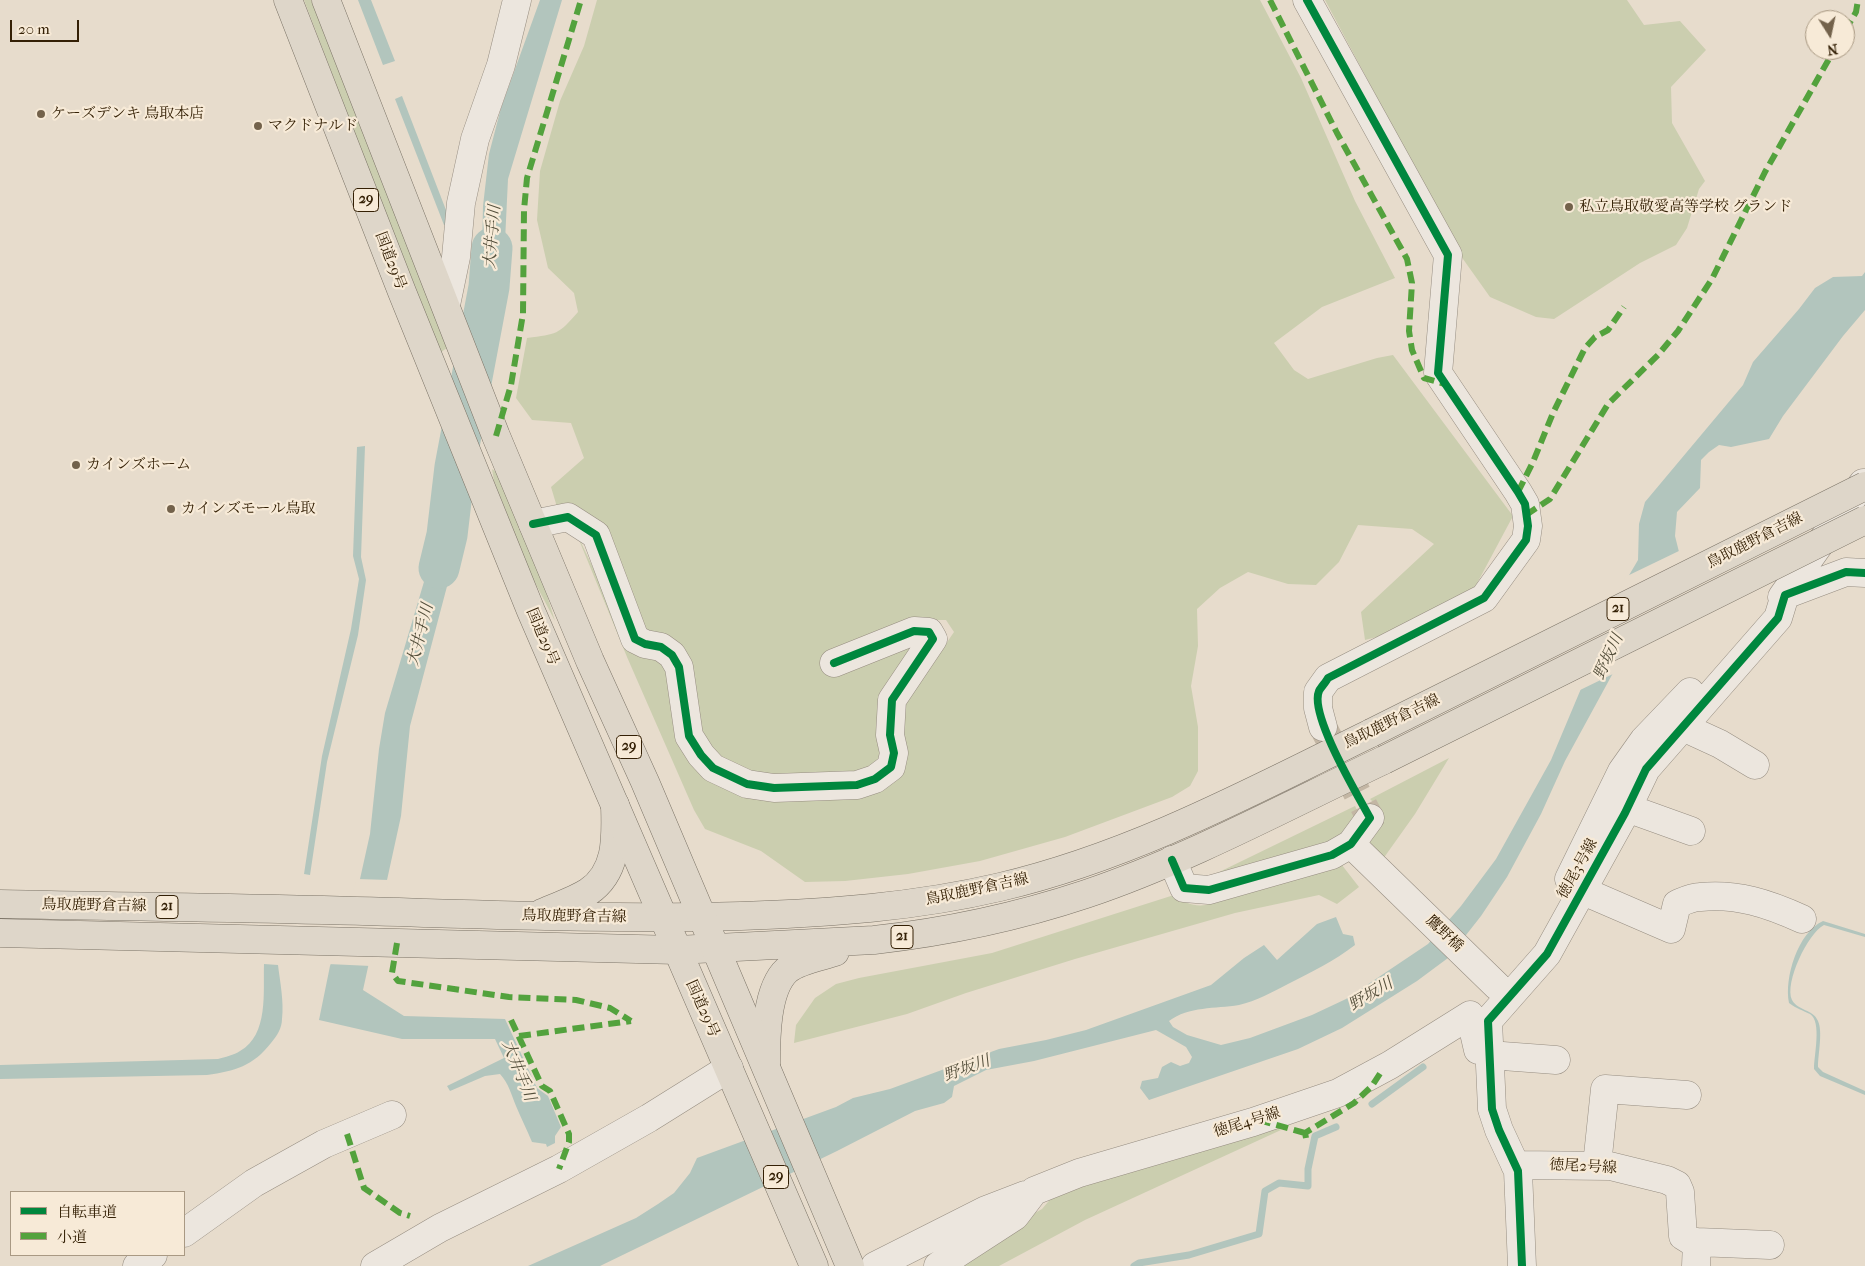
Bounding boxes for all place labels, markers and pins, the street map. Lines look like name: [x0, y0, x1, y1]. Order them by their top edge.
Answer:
place label: ケーズデンキ 鳥取本店: [51, 105, 204, 123]
marker: ケーズデンキ 鳥取本店: [35, 108, 47, 120]
place label: マクドナルド: [268, 117, 358, 135]
marker: マクドナルド: [252, 120, 264, 132]
place label: 私立鳥取敬愛高等学校 グランド: [1579, 198, 1792, 216]
marker: 私立鳥取敬愛高等学校 グランド: [1563, 201, 1575, 213]
place label: カインズホーム: [86, 456, 191, 474]
marker: カインズホーム: [70, 459, 82, 471]
place label: カインズモール鳥取: [181, 500, 315, 518]
marker: カインズモール鳥取: [165, 503, 177, 515]

